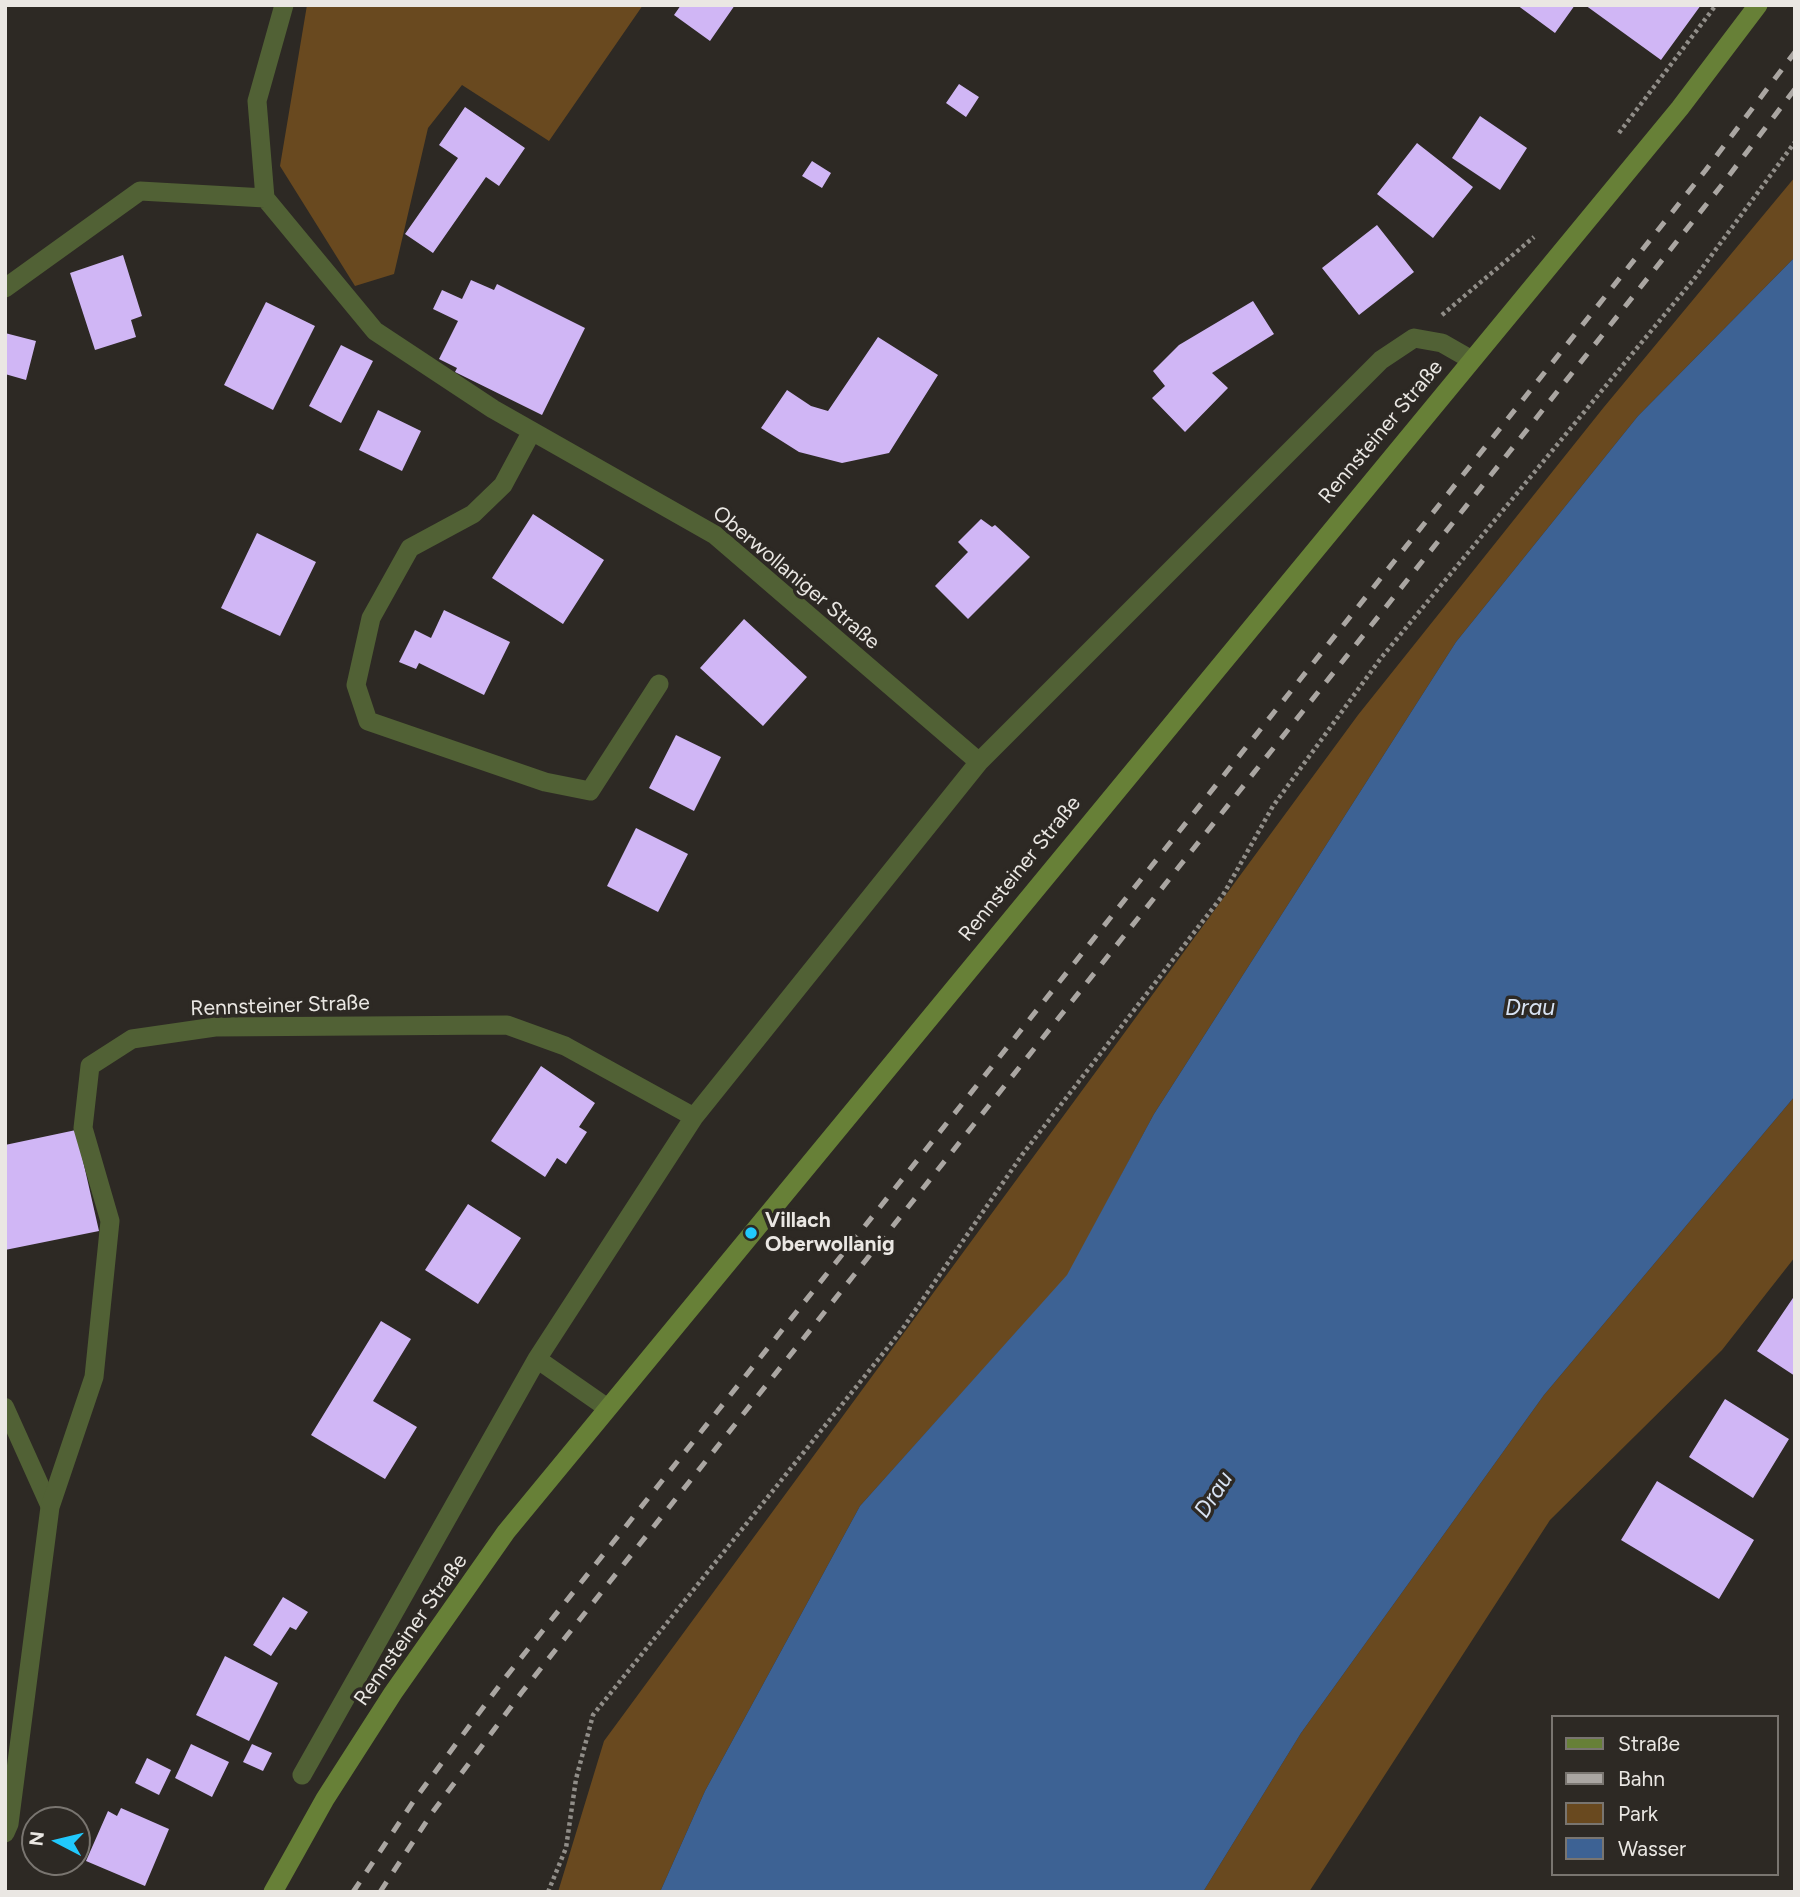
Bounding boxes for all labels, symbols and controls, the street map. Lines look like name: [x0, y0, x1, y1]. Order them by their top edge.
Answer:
street label: Rennsteiner Straße: [1314, 355, 1448, 509]
street label: Oberwollaniger Straße: [707, 501, 885, 655]
street label: Rennsteiner Straße: [954, 791, 1086, 947]
street label: Rennsteiner Straße: [190, 990, 370, 1022]
water label: Drau: [1505, 994, 1555, 1022]
place label: Villach Oberwollanig: [765, 1208, 895, 1258]
marker: Villach Oberwollanig: [743, 1225, 759, 1241]
water label: Drau: [1189, 1467, 1239, 1523]
street label: Rennsteiner Straße: [349, 1549, 473, 1711]
legend: [1552, 1715, 1779, 1876]
text: Straße: [1618, 1731, 1680, 1756]
text: Bahn: [1618, 1766, 1665, 1791]
text: Park: [1618, 1801, 1658, 1826]
north arrow: [21, 1806, 91, 1876]
text: N: [24, 1830, 49, 1847]
text: Wasser: [1618, 1836, 1686, 1861]

